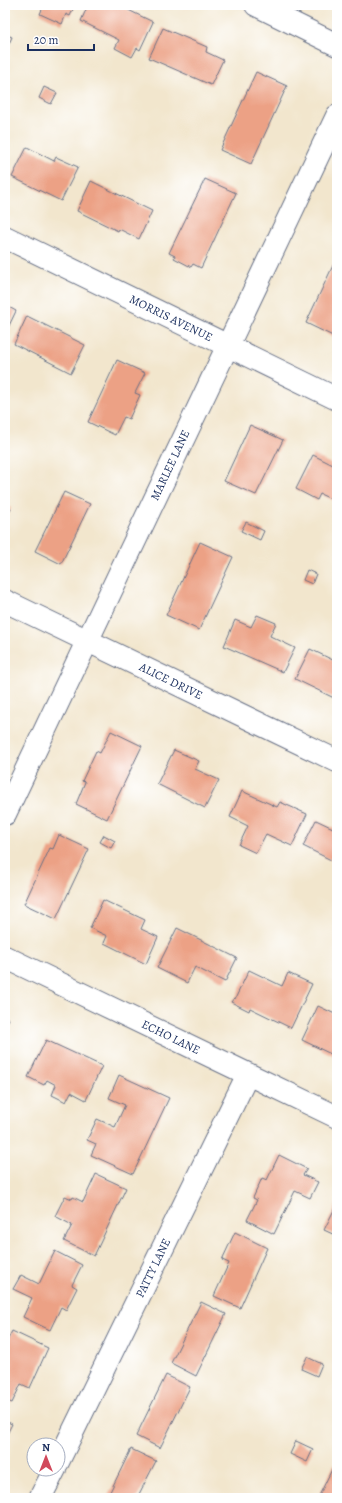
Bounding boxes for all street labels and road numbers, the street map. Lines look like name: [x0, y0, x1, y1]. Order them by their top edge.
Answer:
street label: MORRIS AVENUE: [127, 291, 215, 345]
street label: MARLEE LANE: [147, 427, 193, 503]
street label: ALICE DRIVE: [136, 658, 205, 703]
street label: ECHO LANE: [139, 1016, 203, 1058]
street label: PATTY LANE: [132, 1236, 174, 1300]

